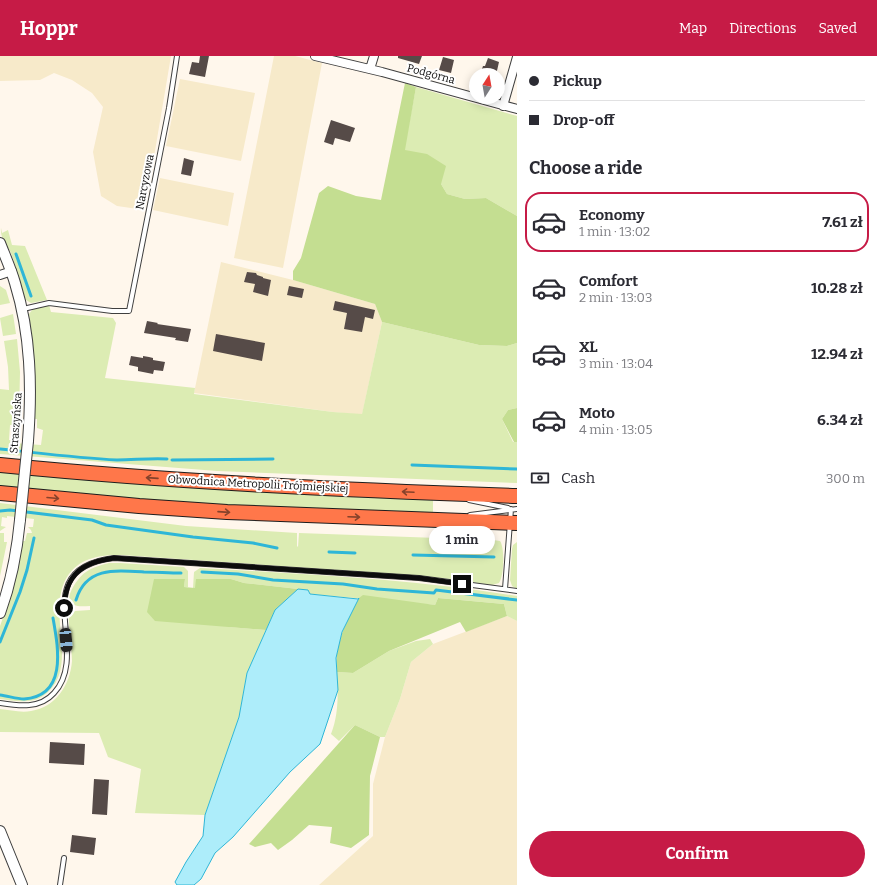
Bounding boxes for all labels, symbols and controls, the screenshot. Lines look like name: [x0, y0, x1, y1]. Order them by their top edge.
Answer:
text: Hoppr: [20, 17, 78, 40]
text: Map: [679, 20, 707, 37]
text: Directions: [729, 20, 797, 37]
text: Saved: [819, 20, 857, 37]
street label: Podgórna: [406, 61, 456, 87]
north arrow: [469, 68, 505, 104]
map controls: [469, 68, 505, 104]
text: Pickup: [553, 72, 602, 90]
text: Drop-off: [553, 111, 614, 129]
street label: Narcyzowa: [133, 153, 157, 211]
text: Choose a ride: [529, 157, 642, 179]
icon: car: [531, 204, 567, 240]
text: Economy: [579, 206, 645, 224]
text: 7.61 zł: [822, 213, 863, 231]
text: 1 min · 13:02: [579, 224, 650, 239]
icon: car: [531, 270, 567, 306]
text: Comfort: [579, 272, 638, 290]
text: 10.28 zł: [811, 279, 863, 297]
text: 2 min · 13:03: [579, 290, 652, 305]
icon: car: [531, 336, 567, 372]
text: XL: [579, 338, 598, 356]
text: 12.94 zł: [811, 345, 863, 363]
text: 3 min · 13:04: [579, 356, 653, 371]
street label: Straszyńska: [7, 392, 25, 454]
icon: car: [531, 402, 567, 438]
text: Moto: [579, 404, 615, 422]
text: 6.34 zł: [817, 411, 863, 429]
text: 4 min · 13:05: [579, 422, 652, 437]
icon: cash: [529, 467, 551, 489]
text: Cash: [561, 469, 595, 487]
text: 300 m: [826, 471, 865, 486]
street label: Obwodnica Metropolii Trójmiejskiej: [167, 473, 349, 495]
one-way arrow: [146, 475, 159, 482]
one-way arrow: [402, 488, 415, 495]
one-way arrow: [46, 494, 59, 502]
one-way arrow: [217, 508, 230, 515]
one-way arrow: [347, 513, 360, 521]
callout: 1 min: [429, 526, 495, 554]
text: 1 min: [446, 532, 478, 547]
route end: [453, 575, 471, 593]
route start: [55, 599, 73, 617]
car: [59, 628, 73, 652]
button: Confirm: [529, 831, 865, 877]

